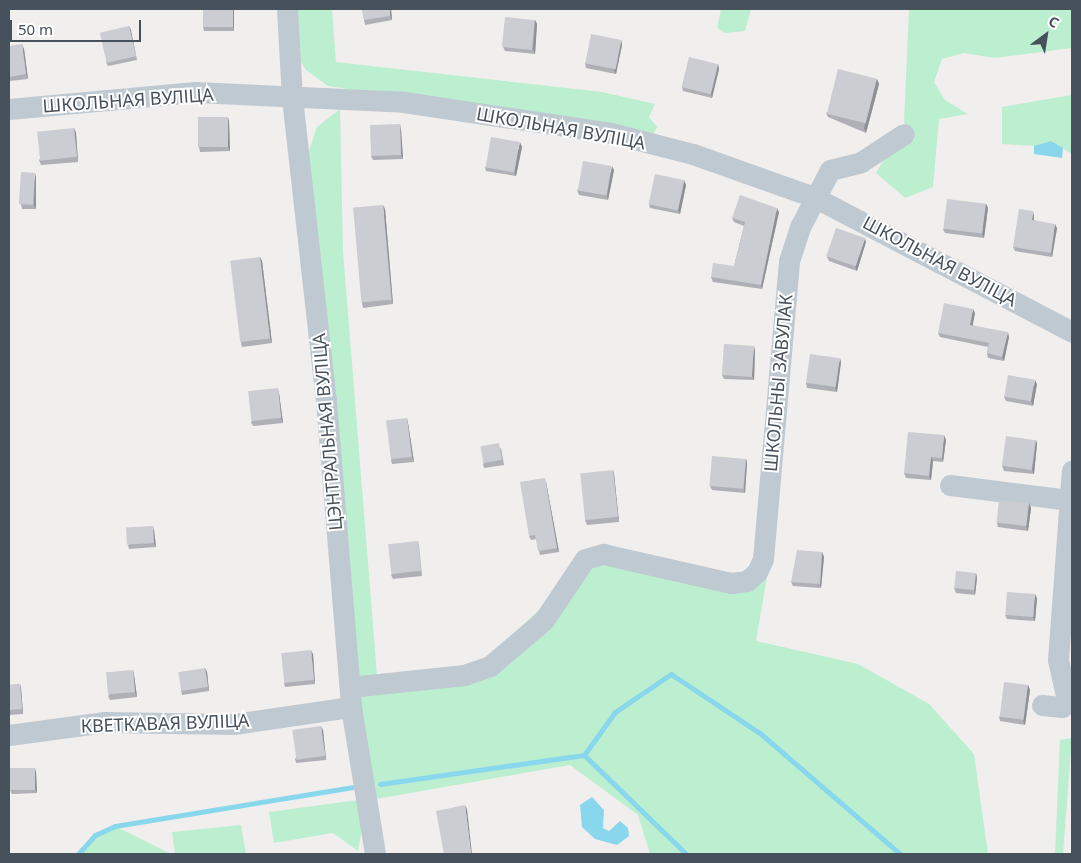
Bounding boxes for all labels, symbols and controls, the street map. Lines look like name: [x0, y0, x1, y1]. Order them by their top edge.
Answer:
scale bar: [12, 10, 144, 42]
north arrow: [1021, 10, 1071, 60]
text: С: [1045, 11, 1063, 32]
text: 50 m: [18, 19, 53, 39]
street label: ШКОЛЬНАЯ ВУЛІЦА: [42, 83, 214, 117]
street label: ШКОЛЬНАЯ ВУЛІЦА: [475, 102, 647, 154]
street label: ШКОЛЬНАЯ ВУЛІЦА: [859, 211, 1021, 311]
street label: ШКОЛЬНЫ ЗАВУЛАК: [759, 293, 797, 473]
street label: ЦЭНТРАЛЬНАЯ ВУЛІЦА: [308, 332, 346, 532]
street label: КВЕТКАВАЯ ВУЛІЦА: [80, 709, 250, 737]

